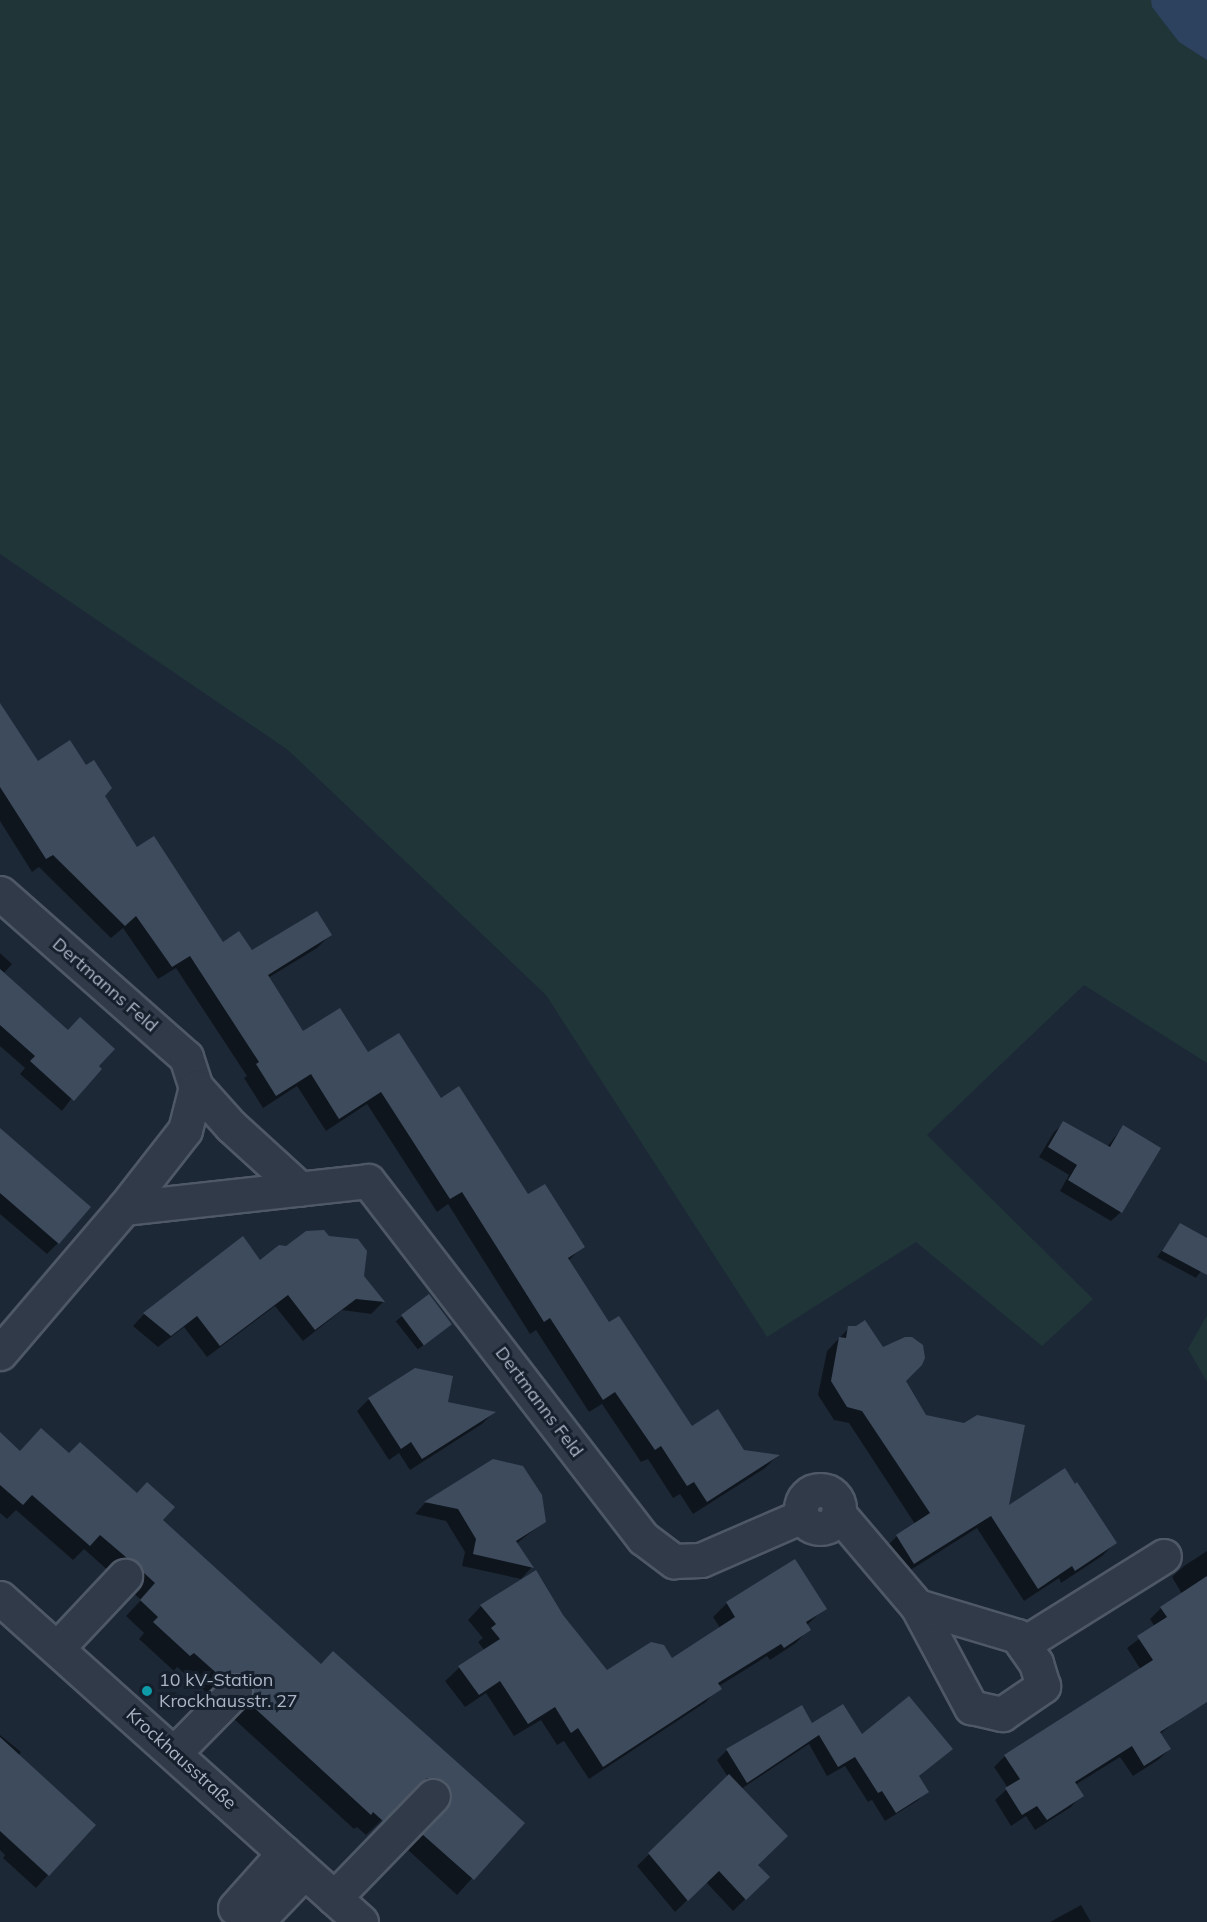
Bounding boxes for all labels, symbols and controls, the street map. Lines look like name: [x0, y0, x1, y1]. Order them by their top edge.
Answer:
street label: Dertmanns Feld: [48, 933, 162, 1037]
street label: Dertmanns Feld: [490, 1343, 588, 1461]
place label: 10 kV-Station Krockhausstr. 27: [159, 1670, 298, 1712]
marker: 10 kV-Station Krockhausstr. 27: [140, 1684, 154, 1698]
street label: Krockhausstraße: [122, 1704, 240, 1814]

